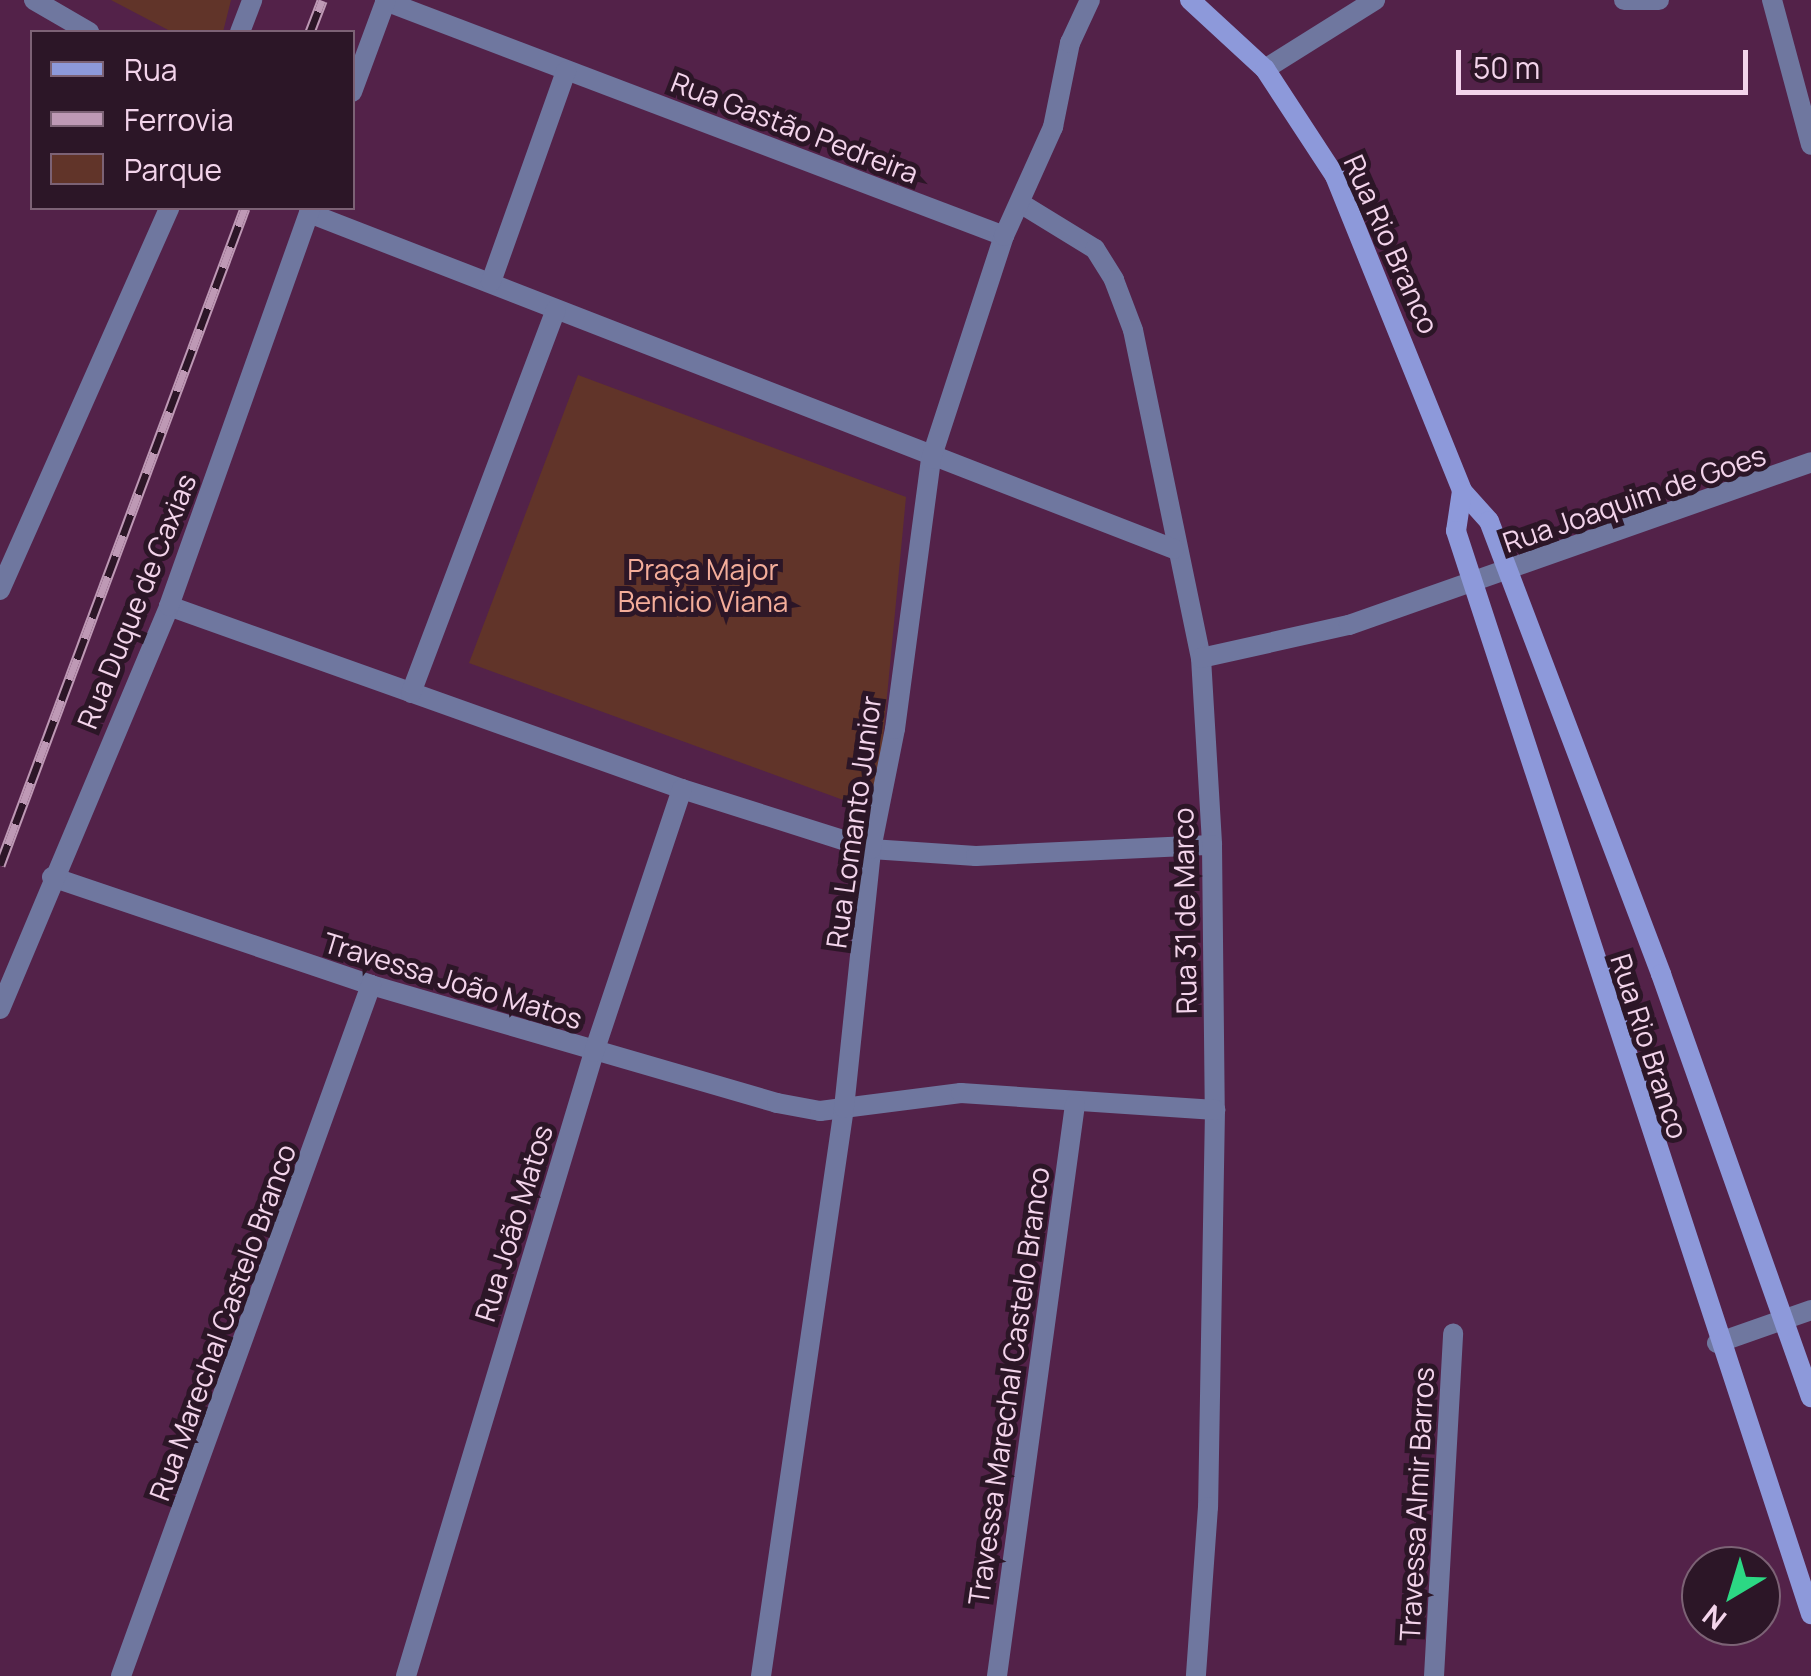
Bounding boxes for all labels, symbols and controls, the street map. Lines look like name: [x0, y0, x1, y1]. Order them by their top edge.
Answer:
legend: [30, 30, 355, 210]
scale bar: [1461, 30, 1754, 92]
text: 50 m: [1473, 47, 1540, 88]
text: Rua: [124, 49, 177, 90]
street label: Rua Gastão Pedreira: [667, 64, 923, 190]
text: Ferrovia: [124, 99, 234, 140]
text: Parque: [124, 149, 222, 190]
street label: Rua Rio Branco: [1338, 149, 1446, 339]
street label: Rua Joaquim de Goes: [1498, 437, 1770, 559]
street label: Rua Duque de Caxias: [70, 469, 202, 733]
park label: Praça Major Benicio Viana: [618, 552, 788, 618]
street label: Rua Lomanto Junior: [819, 694, 887, 950]
street label: Rua 31 de Marco: [1165, 807, 1203, 1015]
street label: Travessa João Matos: [320, 925, 586, 1035]
street label: Rua Rio Branco: [1604, 949, 1696, 1143]
street label: Rua João Matos: [467, 1121, 559, 1325]
street label: Rua Marechal Castelo Branco: [142, 1139, 302, 1505]
street label: Travessa Marechal Castelo Branco: [961, 1165, 1055, 1607]
street label: Travessa Almir Barros: [1392, 1366, 1440, 1642]
north arrow: [1681, 1546, 1781, 1646]
text: N: [1694, 1597, 1733, 1639]

